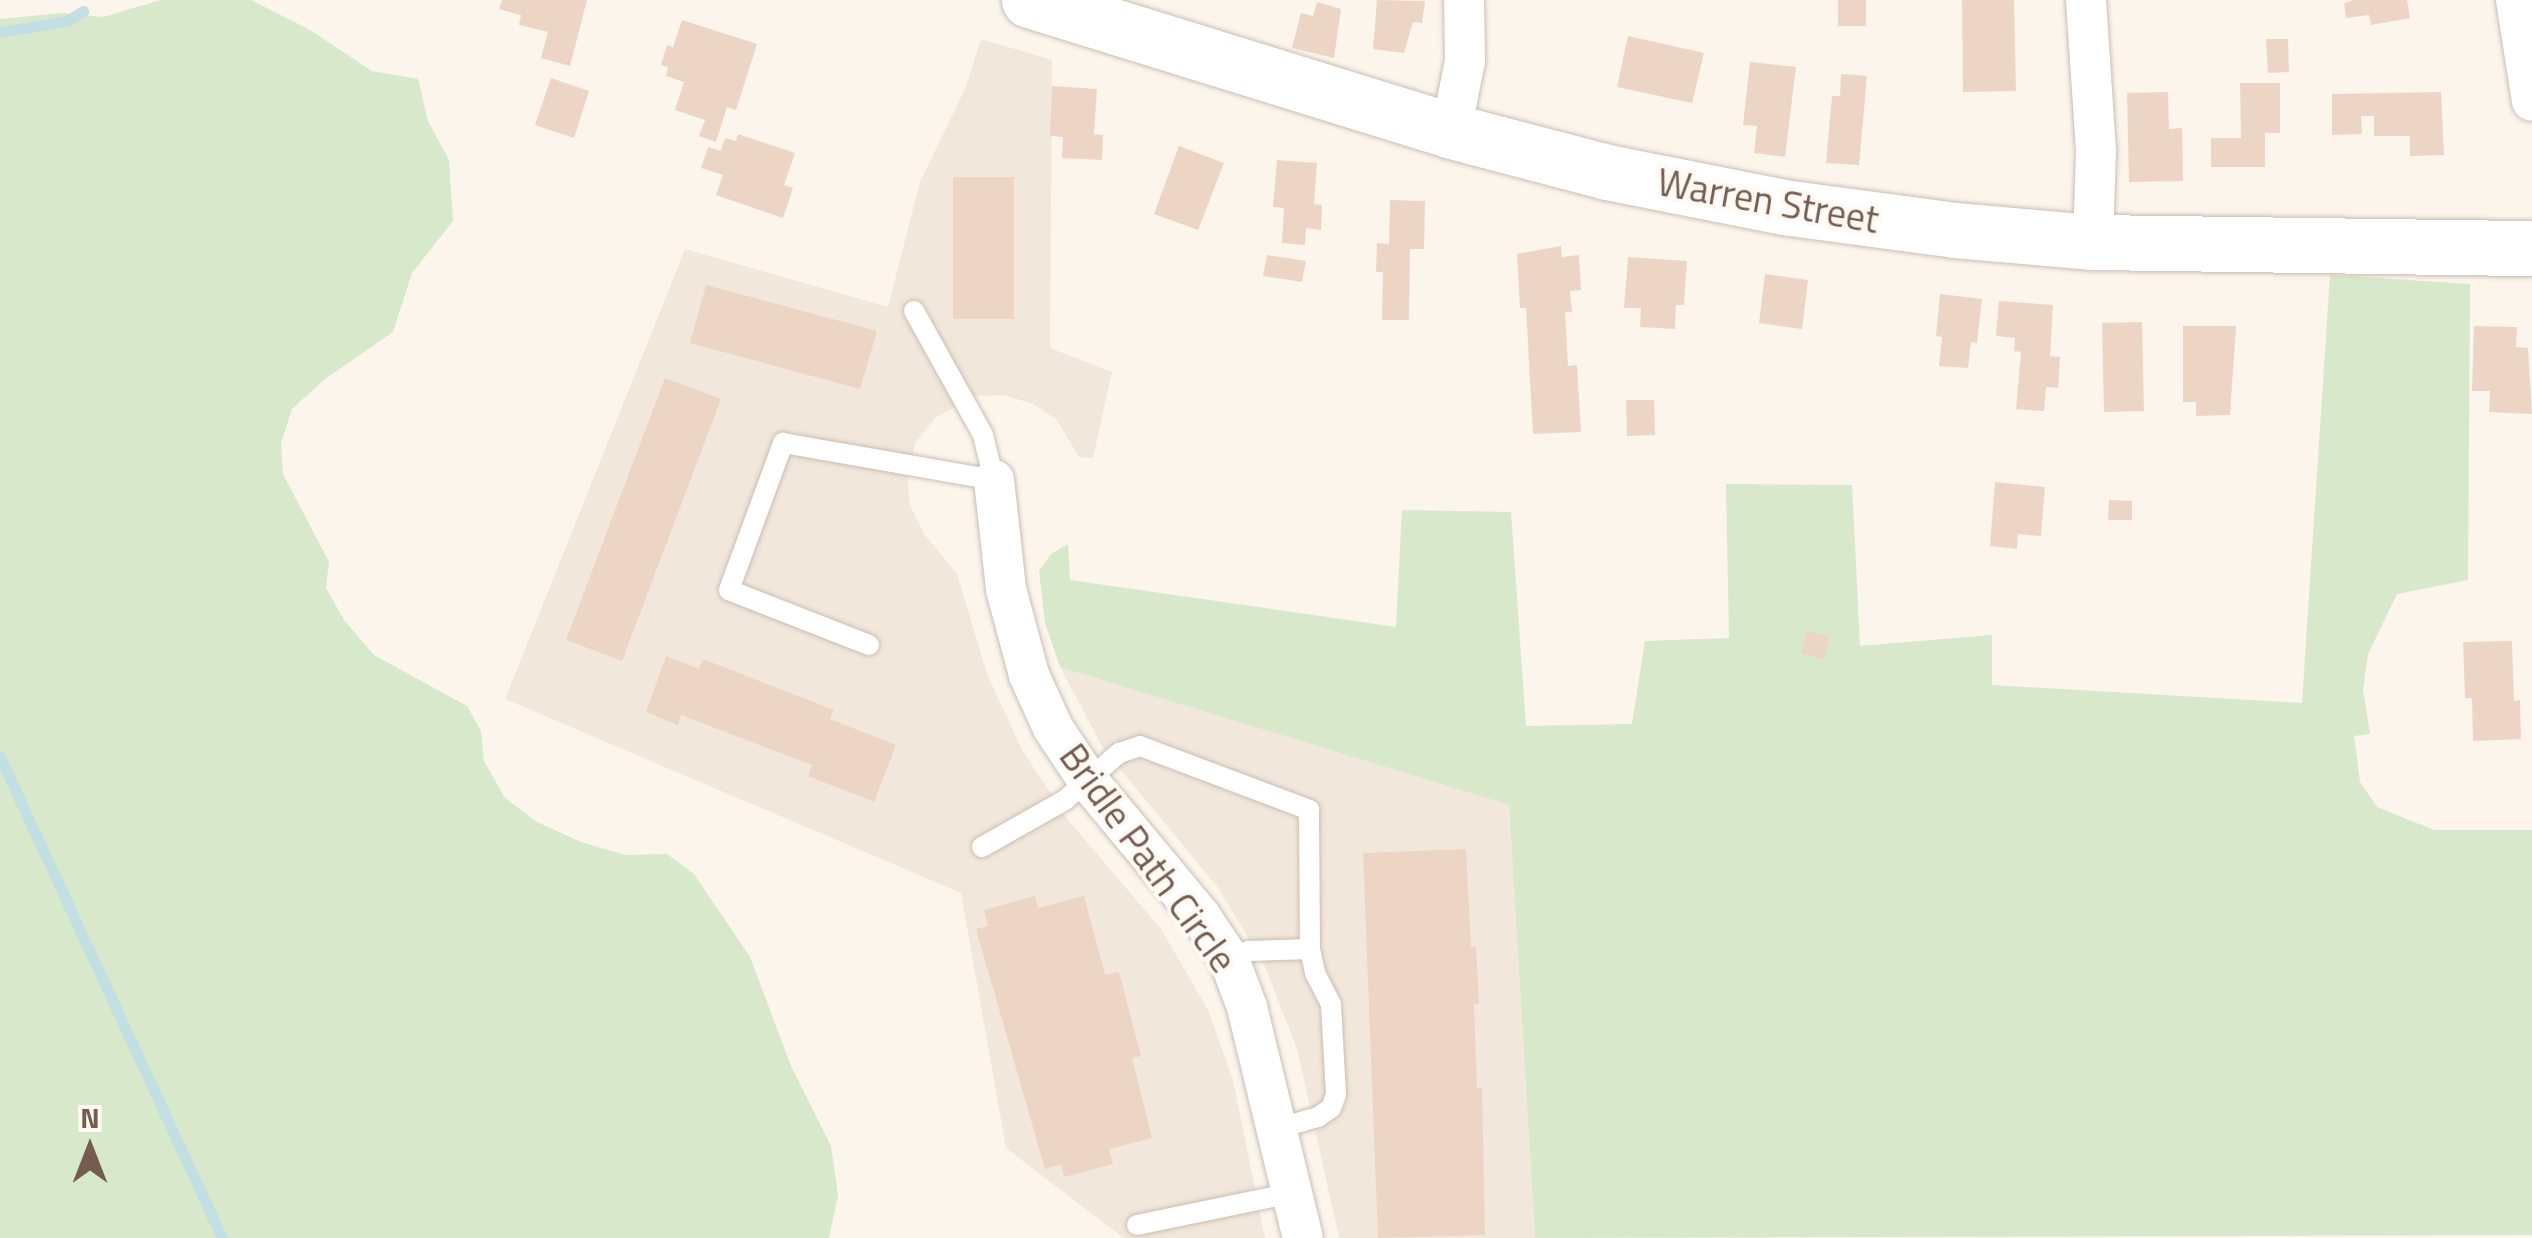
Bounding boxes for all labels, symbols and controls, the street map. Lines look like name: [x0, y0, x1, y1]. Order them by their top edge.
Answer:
street label: Warren Street: [1654, 159, 1882, 243]
street label: Bridle Path Circle: [1050, 735, 1246, 981]
text: N: [80, 1096, 100, 1139]
north arrow: [40, 1098, 140, 1198]

